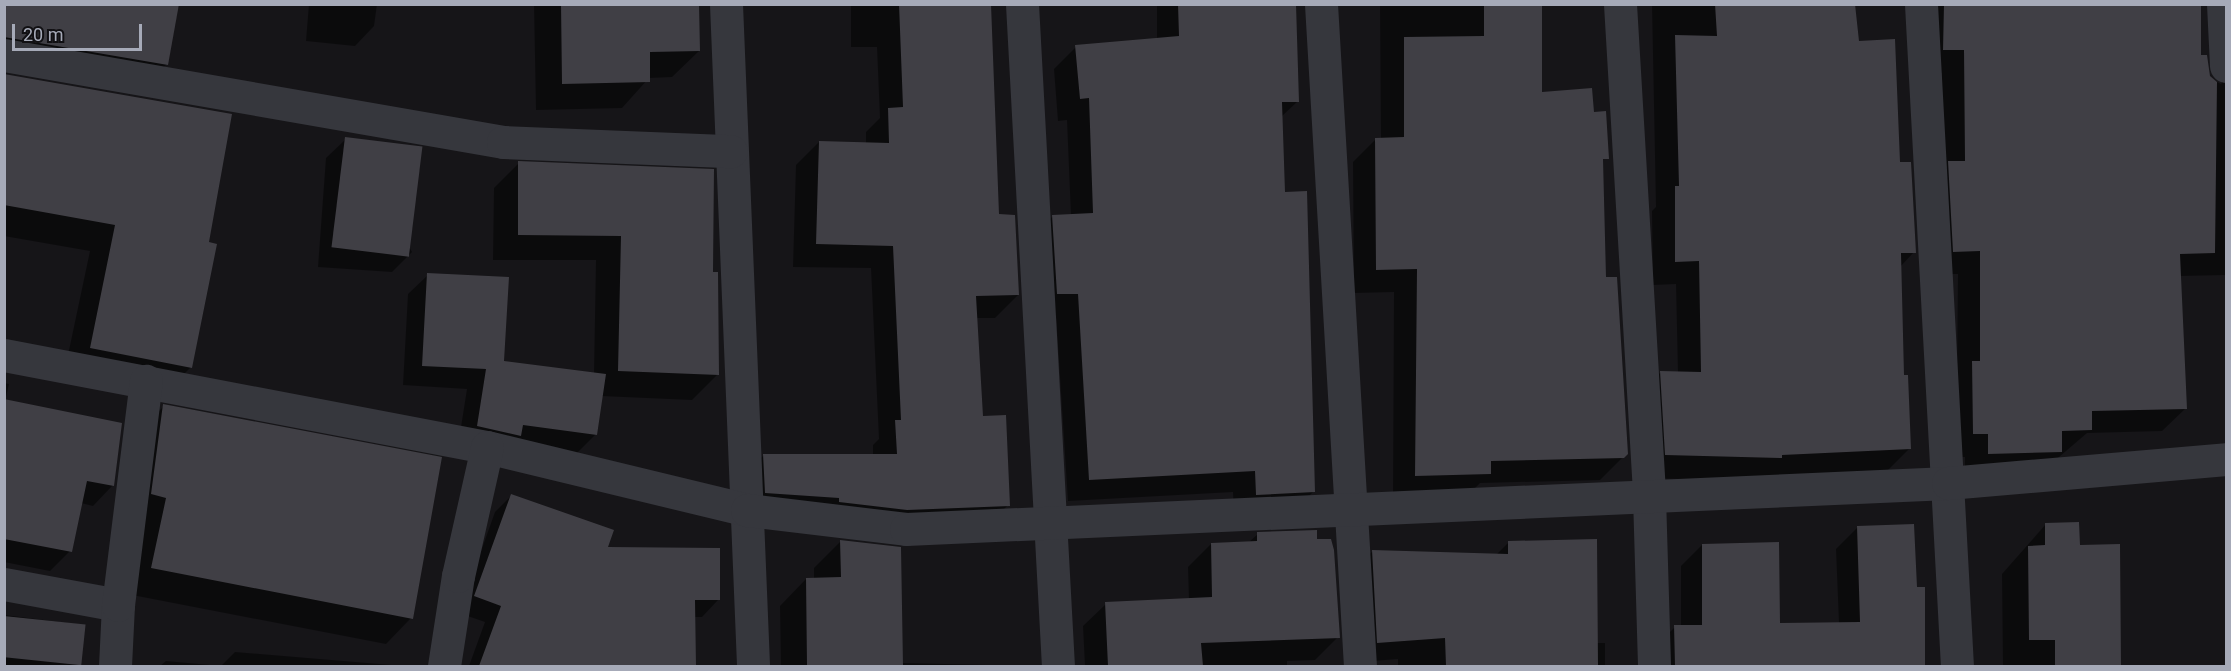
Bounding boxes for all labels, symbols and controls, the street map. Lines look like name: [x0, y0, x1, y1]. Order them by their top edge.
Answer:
scale bar: [15, 12, 146, 50]
text: 20 m: [23, 24, 63, 45]

